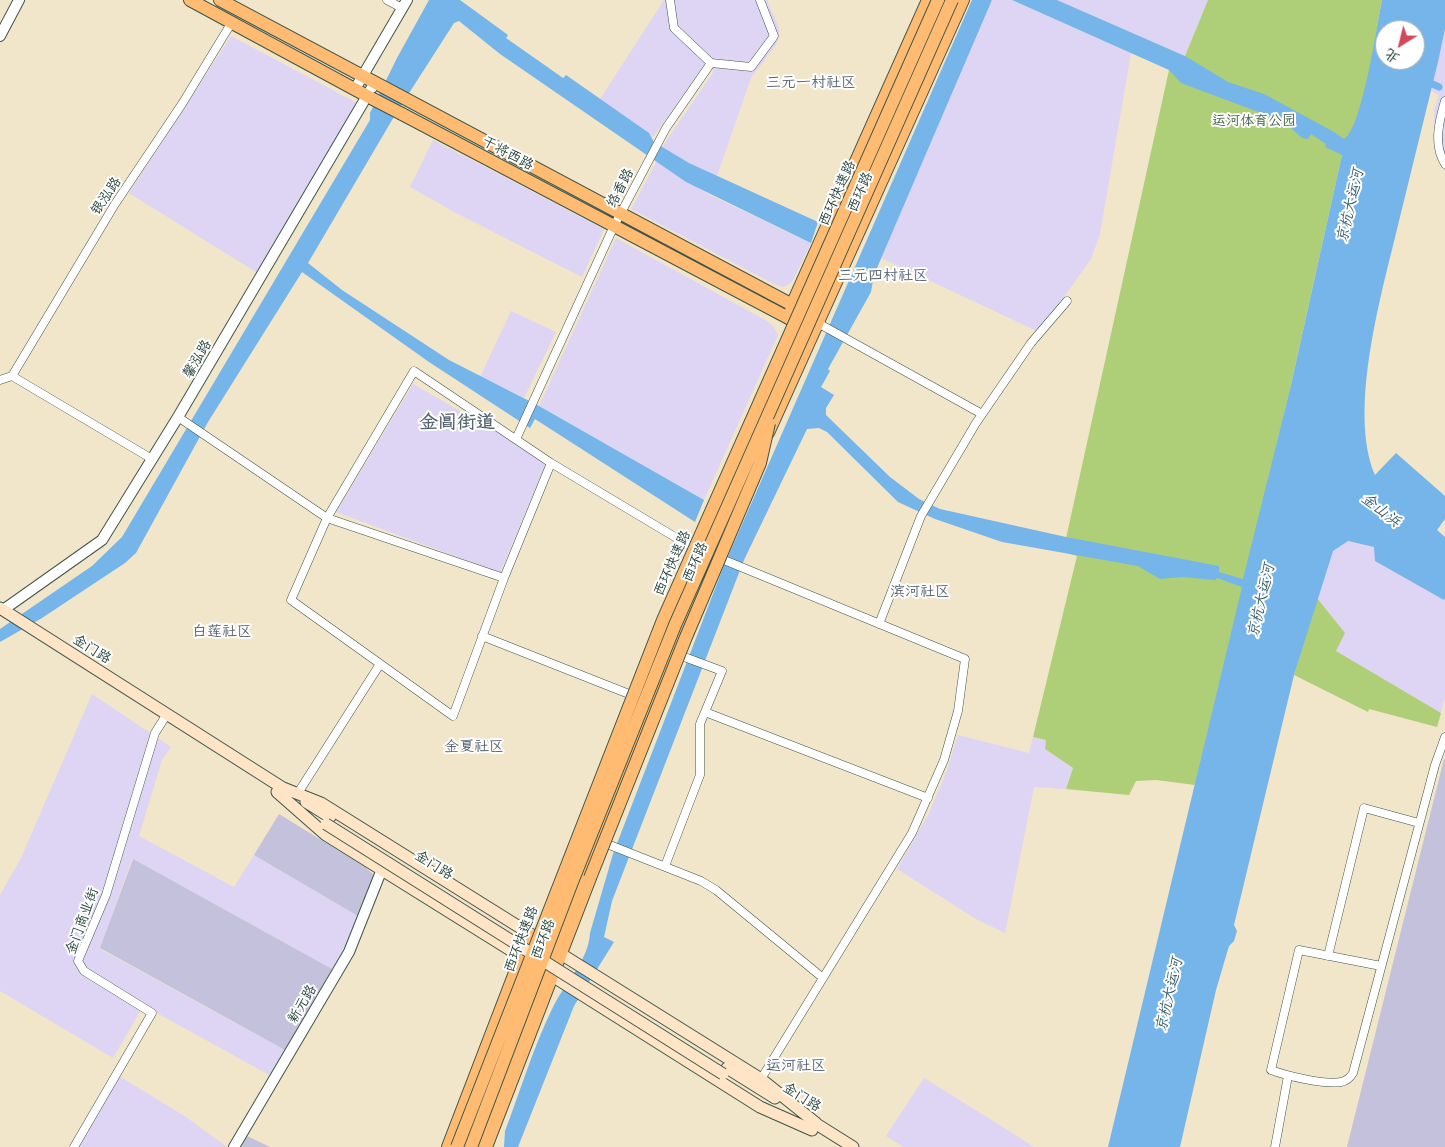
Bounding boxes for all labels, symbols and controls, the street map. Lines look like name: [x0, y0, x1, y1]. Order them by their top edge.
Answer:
north arrow: [1375, 20, 1425, 70]
text: 北: [1380, 45, 1403, 69]
district label: 三元一村社区: [766, 73, 856, 91]
park label: 运河体育公园: [1212, 113, 1296, 129]
street label: 干将西路: [479, 132, 537, 174]
street label: 西环快速路: [815, 158, 859, 228]
street label: 络香路: [603, 166, 637, 210]
water label: 京杭大运河: [1333, 167, 1367, 245]
street label: 西环路: [844, 169, 876, 215]
street label: 银泓路: [87, 174, 125, 218]
district label: 三元四村社区: [838, 266, 928, 284]
street label: 馨泓路: [179, 337, 215, 381]
district label: 金阊街道: [419, 411, 495, 433]
water label: 金山浜: [1358, 489, 1404, 531]
street label: 西环快速路: [650, 528, 694, 598]
street label: 西环路: [679, 539, 711, 585]
water label: 京杭大运河: [1244, 562, 1278, 640]
district label: 滨河社区: [890, 582, 950, 600]
district label: 白莲社区: [192, 622, 252, 640]
street label: 金门路: [70, 631, 114, 667]
district label: 金夏社区: [444, 737, 504, 755]
street label: 金门路: [412, 847, 456, 883]
street label: 金门商业街: [62, 885, 102, 957]
street label: 西环快速路: [501, 903, 541, 975]
street label: 西环路: [528, 916, 558, 962]
water label: 京杭大运河: [1152, 956, 1186, 1034]
street label: 新元路: [284, 982, 320, 1026]
district label: 运河社区: [766, 1056, 826, 1074]
street label: 金门路: [780, 1079, 824, 1115]

